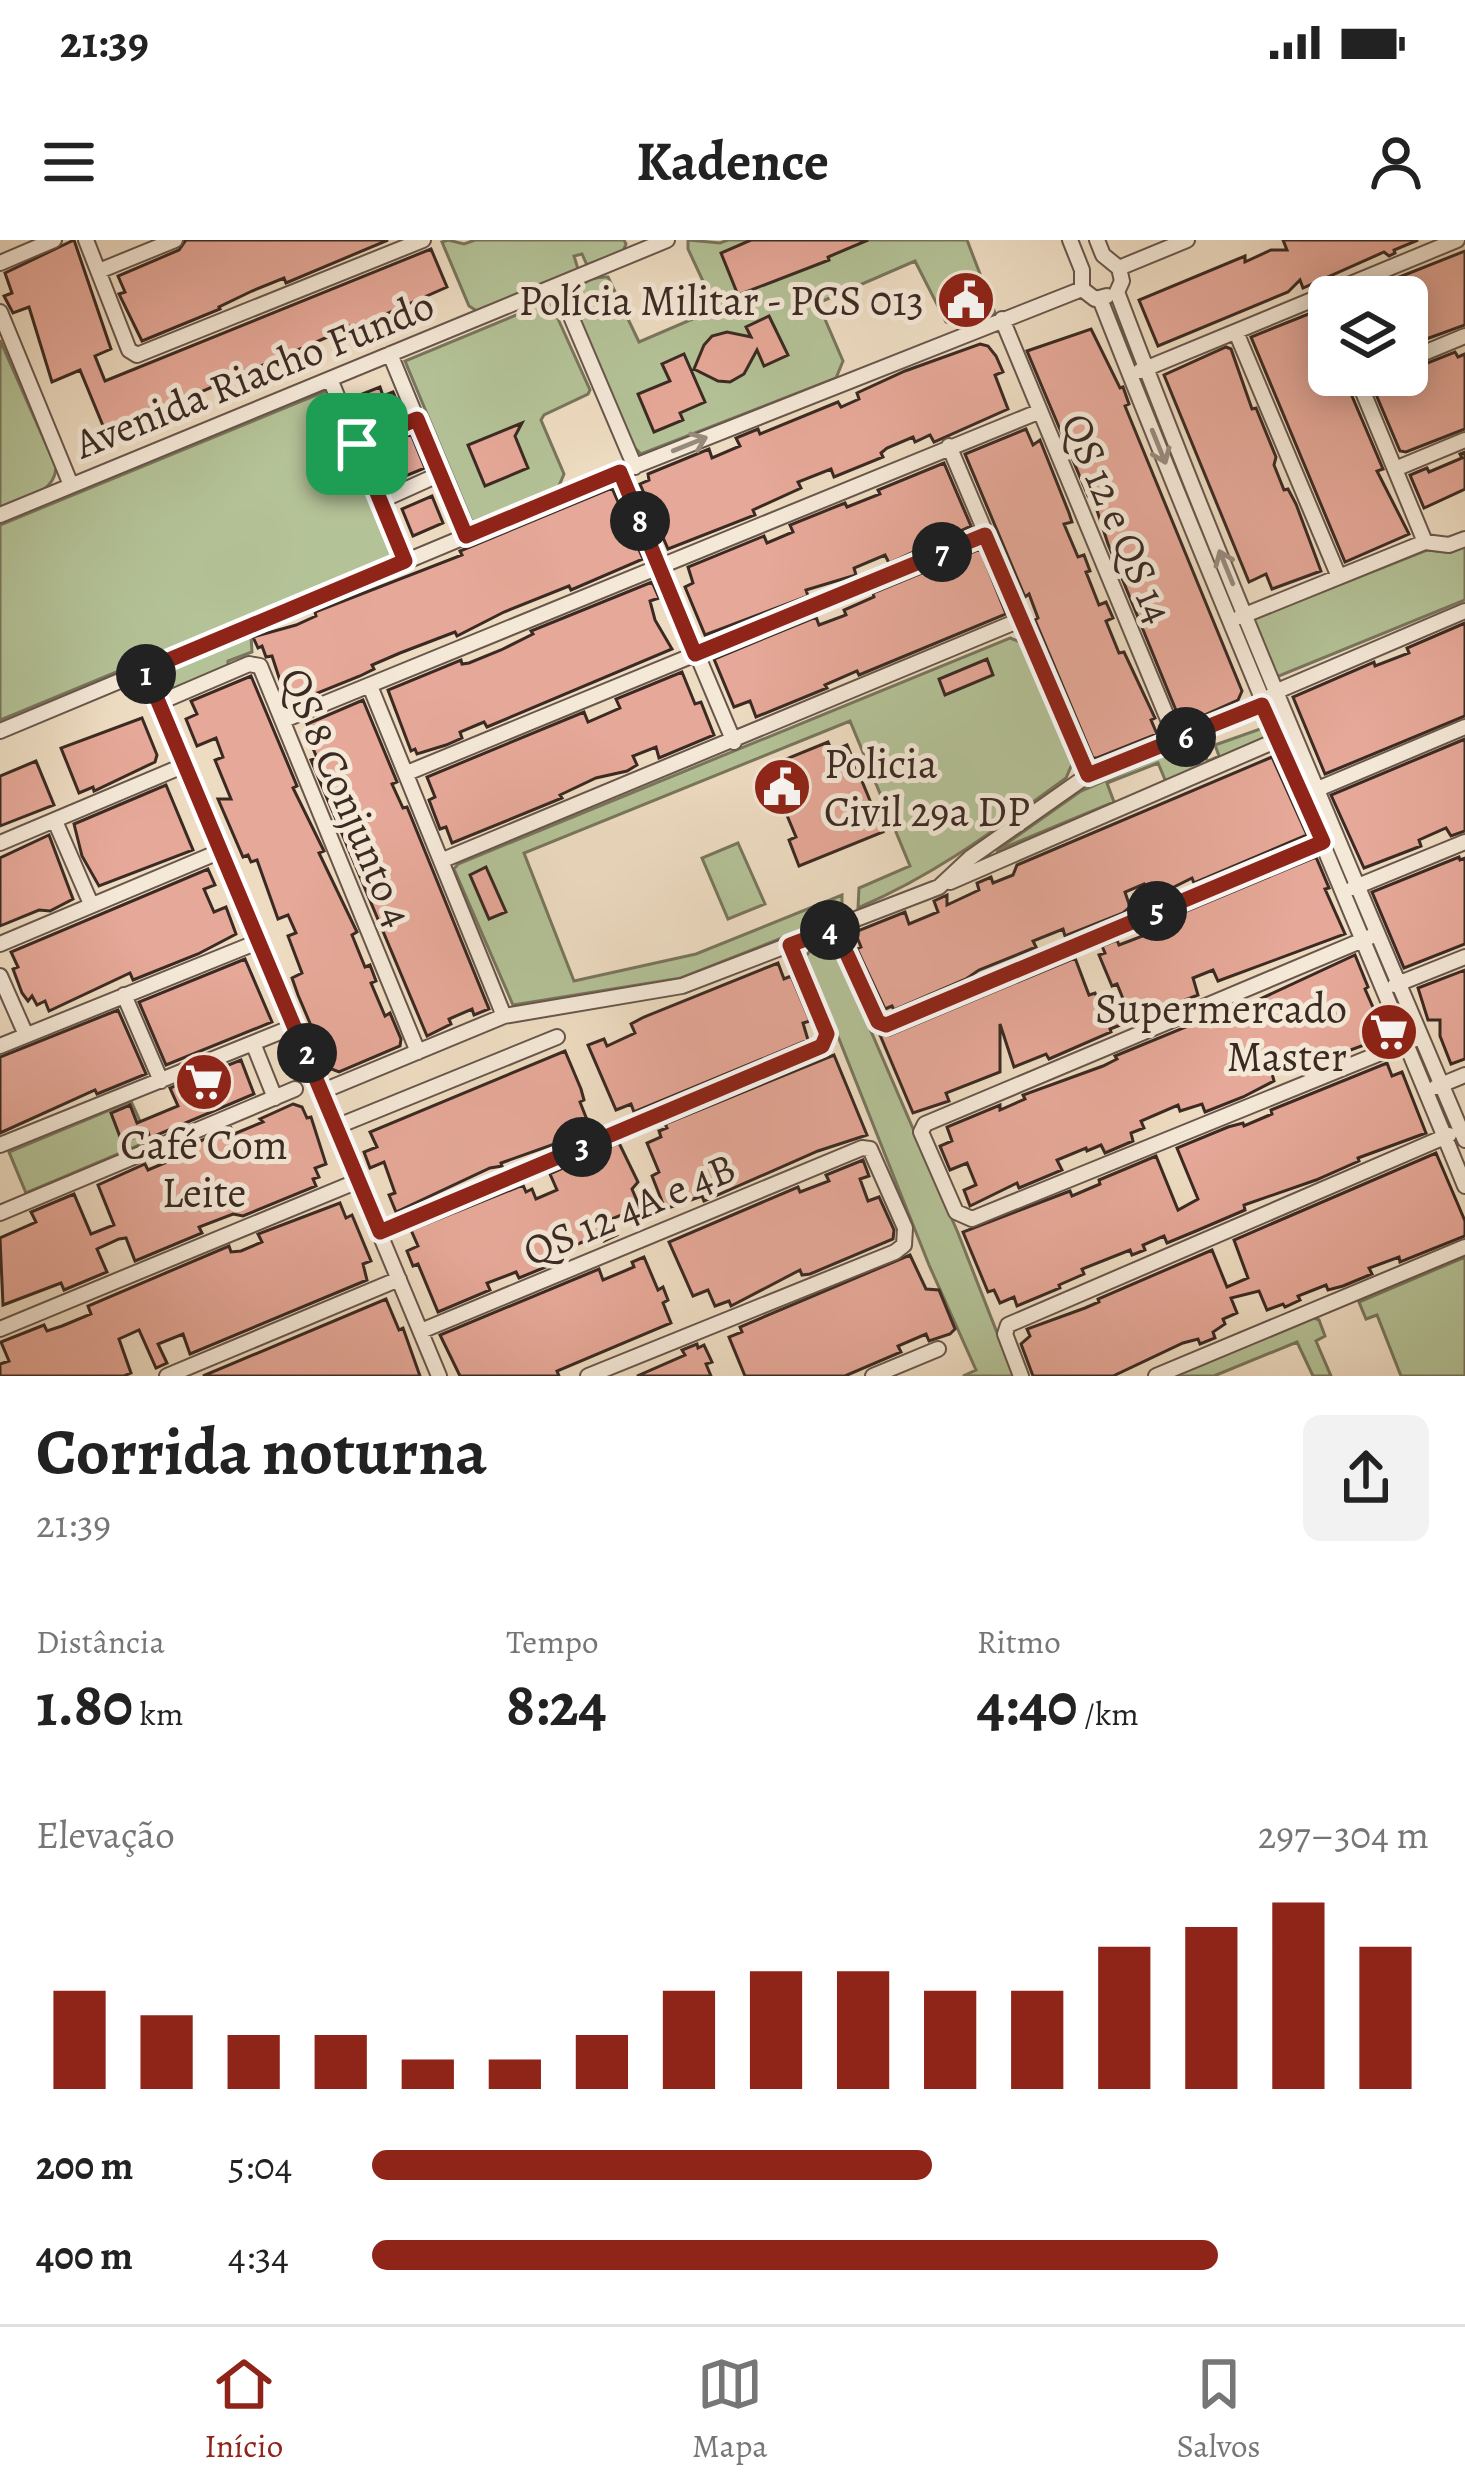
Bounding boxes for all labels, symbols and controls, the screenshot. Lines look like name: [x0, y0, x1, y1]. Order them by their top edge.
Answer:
text: 21:39: [60, 11, 149, 73]
text: Kadence: [636, 125, 829, 199]
icon: menu: [36, 129, 102, 195]
icon: person: [1363, 129, 1429, 195]
public building icon: Polícia Militar - PCS 013: [935, 269, 997, 331]
place label: Polícia Militar - PCS 013: [518, 272, 924, 329]
street label: Avenida Riacho Fundo: [65, 276, 442, 472]
map controls: [1308, 276, 1428, 396]
button: layers: [1308, 276, 1428, 396]
pin: [306, 393, 408, 495]
street label: QS 12 e QS 14: [1048, 404, 1188, 632]
icon: arrive: [324, 411, 390, 477]
one-way arrow: [1150, 427, 1171, 464]
one-way arrow: [670, 432, 707, 453]
pin: 8: [610, 491, 670, 551]
text: 8: [632, 498, 648, 543]
pin: 7: [912, 522, 972, 582]
text: 7: [935, 529, 949, 574]
one-way arrow: [1213, 550, 1235, 587]
pin: 1: [116, 644, 176, 704]
text: 1: [140, 651, 152, 696]
street label: QS 8 Conjunto 4: [267, 659, 427, 935]
pin: 6: [1156, 707, 1216, 767]
text: 6: [1178, 714, 1194, 759]
place label: Policia Civil 29a DP: [824, 735, 1030, 840]
public building icon: Policia Civil 29a DP: [751, 756, 813, 818]
pin: 5: [1127, 881, 1187, 941]
text: 5: [1150, 888, 1164, 933]
pin: 4: [800, 900, 860, 960]
text: 4: [822, 907, 838, 952]
place label: Supermercado Master: [1095, 980, 1347, 1085]
supermarket icon: Supermercado Master: [1358, 1001, 1420, 1063]
pin: 2: [277, 1023, 337, 1083]
text: 2: [299, 1030, 315, 1075]
supermarket icon: Café Com Leite: [173, 1051, 235, 1113]
place label: Café Com Leite: [120, 1116, 288, 1221]
pin: 3: [552, 1117, 612, 1177]
text: 3: [575, 1124, 589, 1169]
street label: QS 12 4A e 4B: [514, 1139, 744, 1279]
text: Corrida noturna: [36, 1407, 487, 1497]
button: share: [1303, 1415, 1429, 1541]
text: 21:39: [36, 1497, 111, 1550]
text: Distância: [36, 1619, 165, 1664]
text: Tempo: [506, 1619, 598, 1664]
text: Ritmo: [977, 1619, 1061, 1664]
text: 1.80: [36, 1664, 133, 1746]
text: 8:24: [506, 1664, 607, 1746]
text: 4:40: [977, 1664, 1078, 1746]
text: km: [133, 1691, 183, 1736]
text: /km: [1078, 1691, 1139, 1736]
text: Elevação: [36, 1808, 175, 1861]
text: 297–304 m: [1258, 1808, 1429, 1861]
text: 200 m: [36, 2139, 134, 2192]
text: 5:04: [228, 2139, 293, 2192]
text: 400 m: [36, 2229, 133, 2282]
text: 4:34: [228, 2229, 289, 2282]
tab: Início: [204, 2351, 283, 2468]
tab: Mapa: [692, 2351, 768, 2468]
tab: Salvos: [1176, 2351, 1261, 2468]

